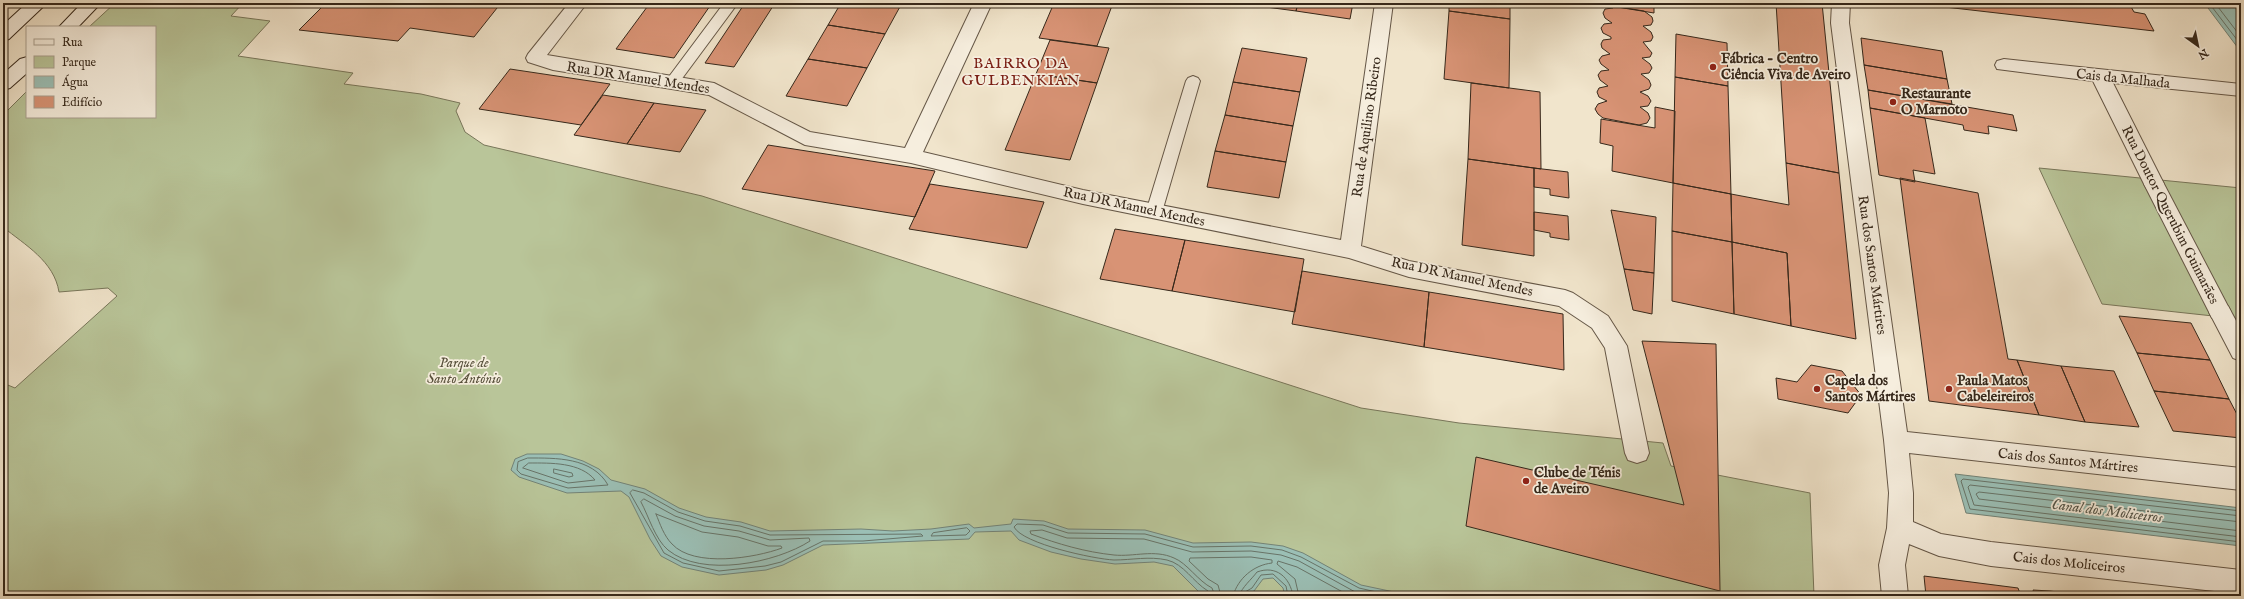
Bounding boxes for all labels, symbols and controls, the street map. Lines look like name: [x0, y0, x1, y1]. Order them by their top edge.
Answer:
legend: [26, 26, 156, 118]
north arrow: [2178, 26, 2218, 66]
text: Rua: [62, 35, 83, 50]
text: N: [2195, 45, 2212, 62]
place label: Fábrica - Centro Ciência Viva de Aveiro: [1721, 50, 1851, 84]
district label: BAIRRO DA GULBENKIAN: [962, 54, 1080, 90]
text: Parque: [62, 55, 97, 71]
street label: Rua de Aquilino Ribeiro: [1348, 55, 1386, 198]
street label: Rua DR Manuel Mendes: [565, 58, 711, 98]
marker: Fábrica - Centro Ciência Viva de Aveiro: [1708, 62, 1718, 72]
street label: Cais da Malhada: [2075, 65, 2172, 93]
text: Água: [61, 74, 89, 90]
place label: Restaurante O Marnoto: [1901, 85, 1971, 119]
text: Edifício: [62, 95, 103, 110]
marker: Restaurante O Marnoto: [1888, 97, 1898, 107]
street label: Rua Doutor Querubim Guimarães: [2117, 123, 2223, 307]
street label: Rua DR Manuel Mendes: [1061, 183, 1207, 231]
street label: Rua dos Santos Mártires: [1853, 194, 1891, 336]
street label: Rua DR Manuel Mendes: [1389, 253, 1535, 301]
park label: Parque de Santo António: [427, 354, 501, 388]
place label: Capela dos Santos Mártires: [1825, 372, 1915, 406]
place label: Paula Matos Cabeleireiros: [1957, 372, 2034, 406]
marker: Capela dos Santos Mártires: [1812, 384, 1822, 394]
marker: Paula Matos Cabeleireiros: [1944, 384, 1954, 394]
street label: Cais dos Santos Mártires: [1997, 445, 2139, 477]
place label: Clube de Ténis de Aveiro: [1534, 464, 1621, 498]
marker: Clube de Ténis de Aveiro: [1521, 476, 1531, 486]
water label: Canal dos Moliceiros: [2051, 495, 2164, 527]
street label: Cais dos Moliceiros: [2012, 548, 2126, 578]

